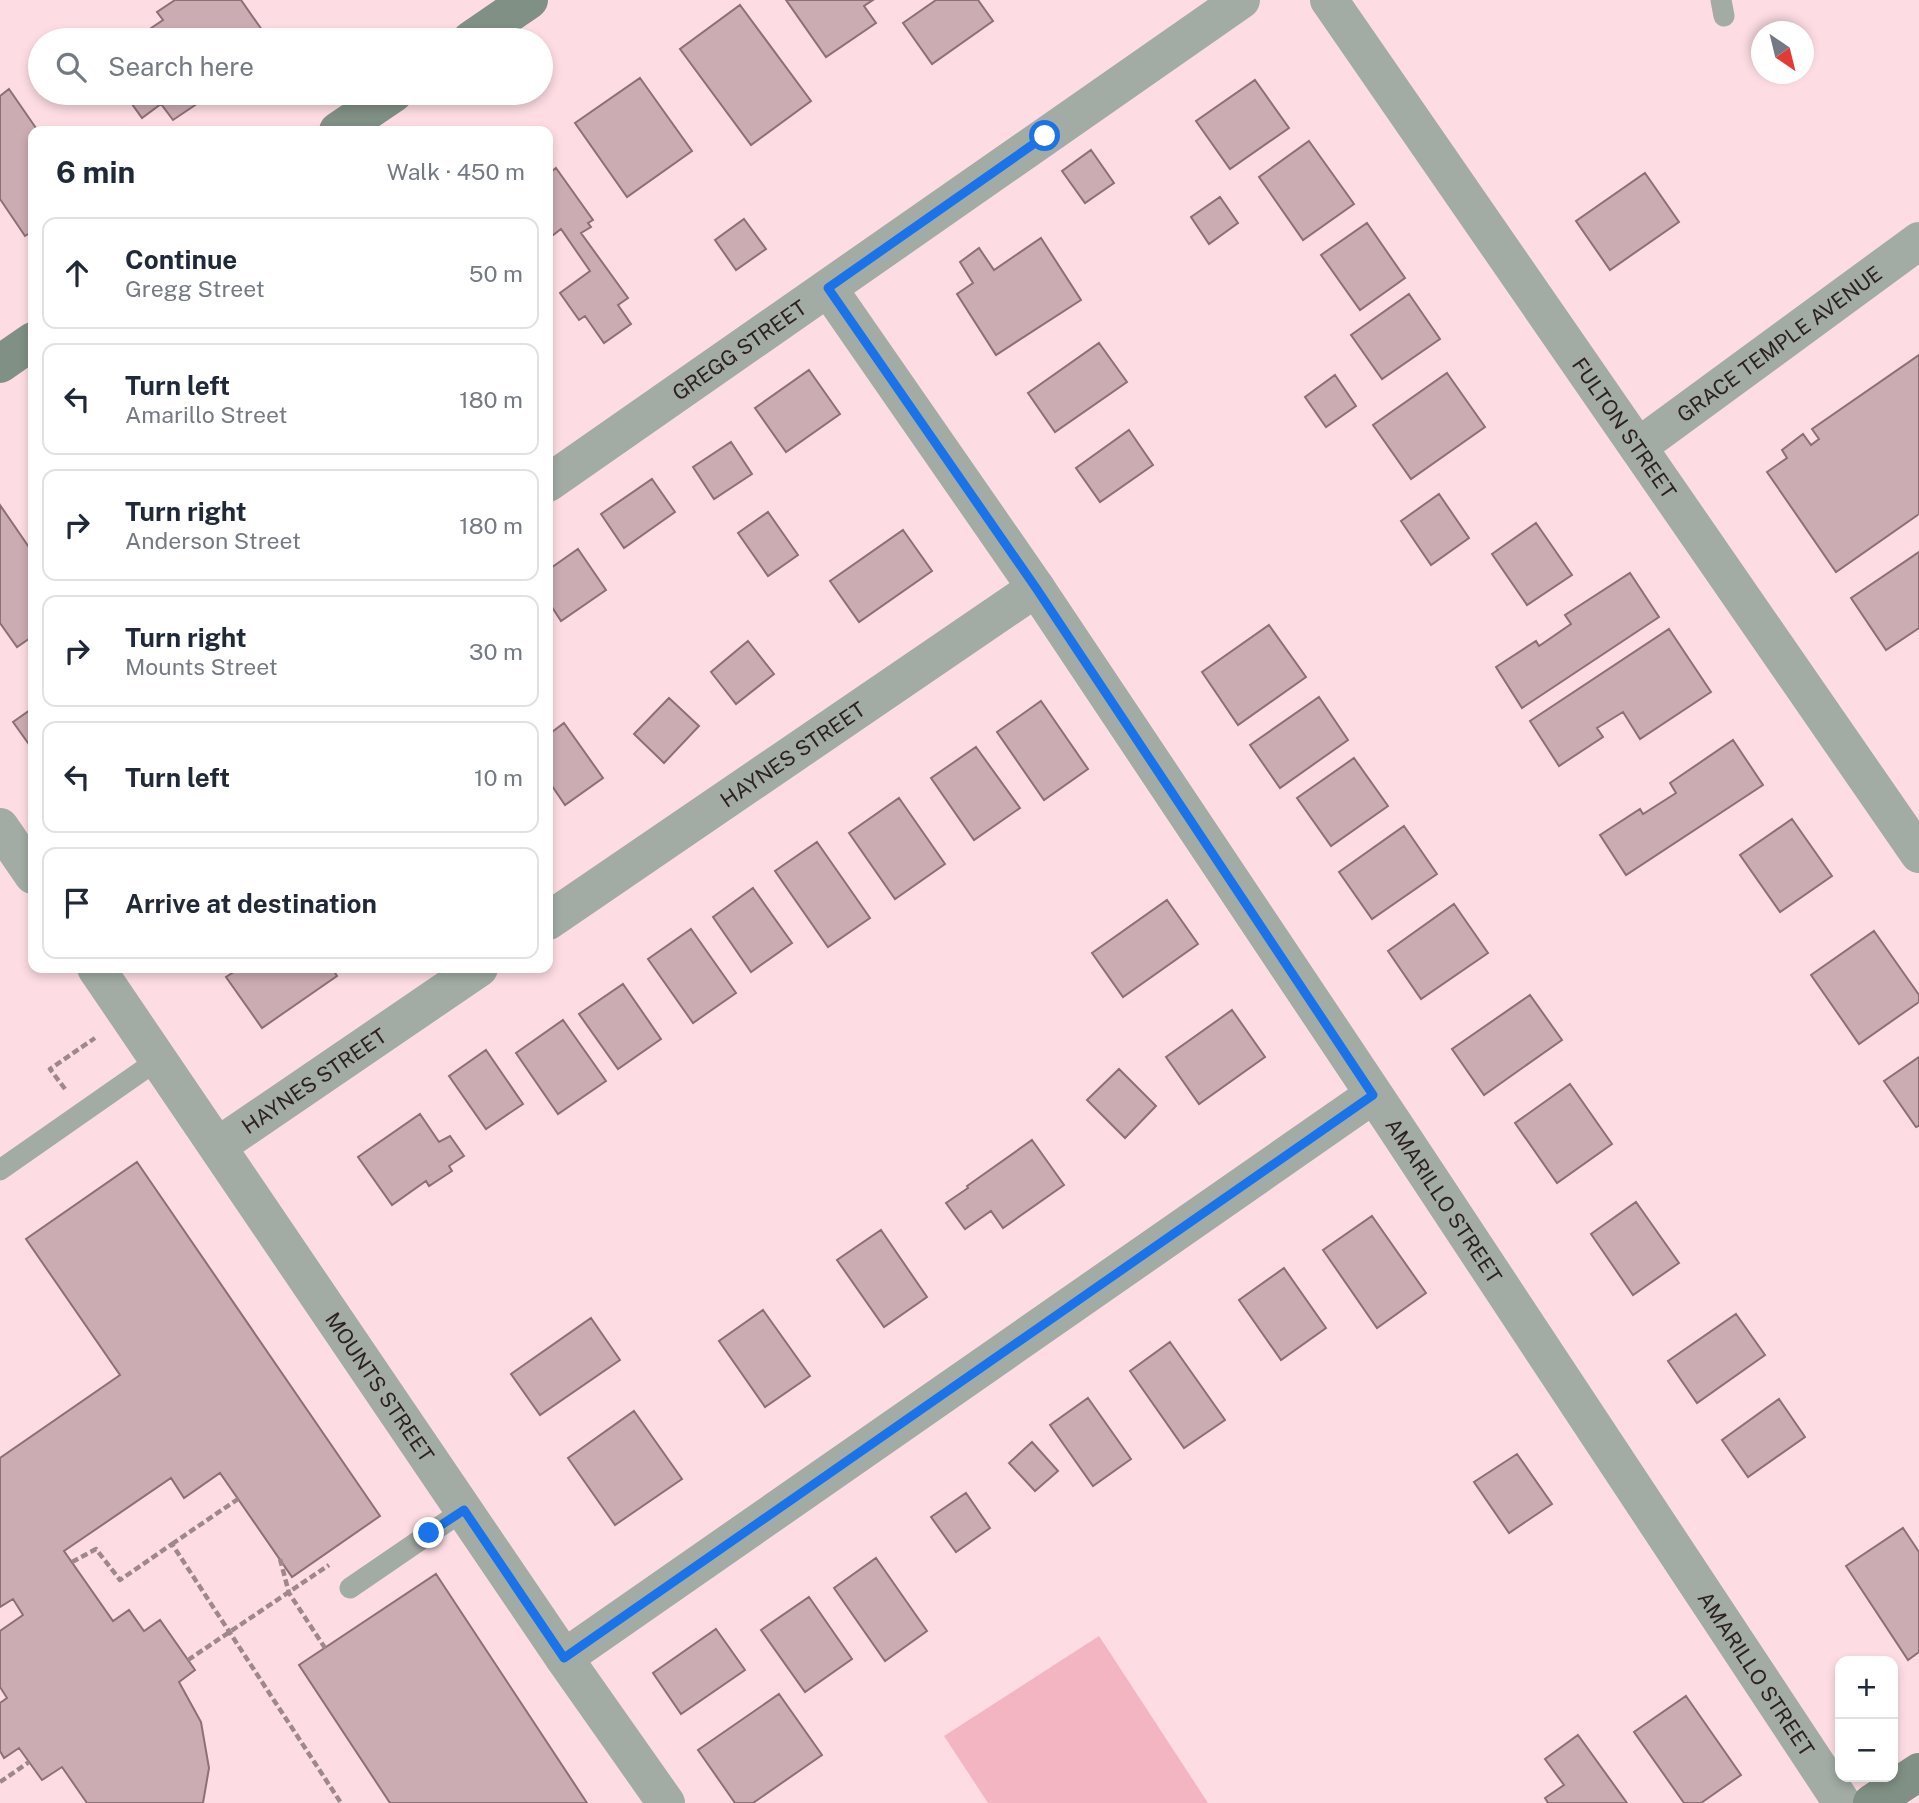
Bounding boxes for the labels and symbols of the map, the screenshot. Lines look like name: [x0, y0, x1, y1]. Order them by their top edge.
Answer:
north arrow: [1751, 21, 1814, 84]
route start: [1029, 120, 1060, 151]
street label: GRACE TEMPLE AVENUE: [1672, 260, 1886, 427]
street label: GREGG STREET: [667, 294, 811, 405]
street label: FULTON STREET: [1567, 353, 1682, 503]
street label: HAYNES STREET: [715, 696, 870, 812]
street label: HAYNES STREET: [237, 1022, 391, 1139]
street label: AMARILLO STREET: [1381, 1113, 1508, 1288]
street label: MOUNTS STREET: [320, 1307, 440, 1466]
route end: [413, 1517, 444, 1548]
street label: AMARILLO STREET: [1693, 1586, 1820, 1761]

